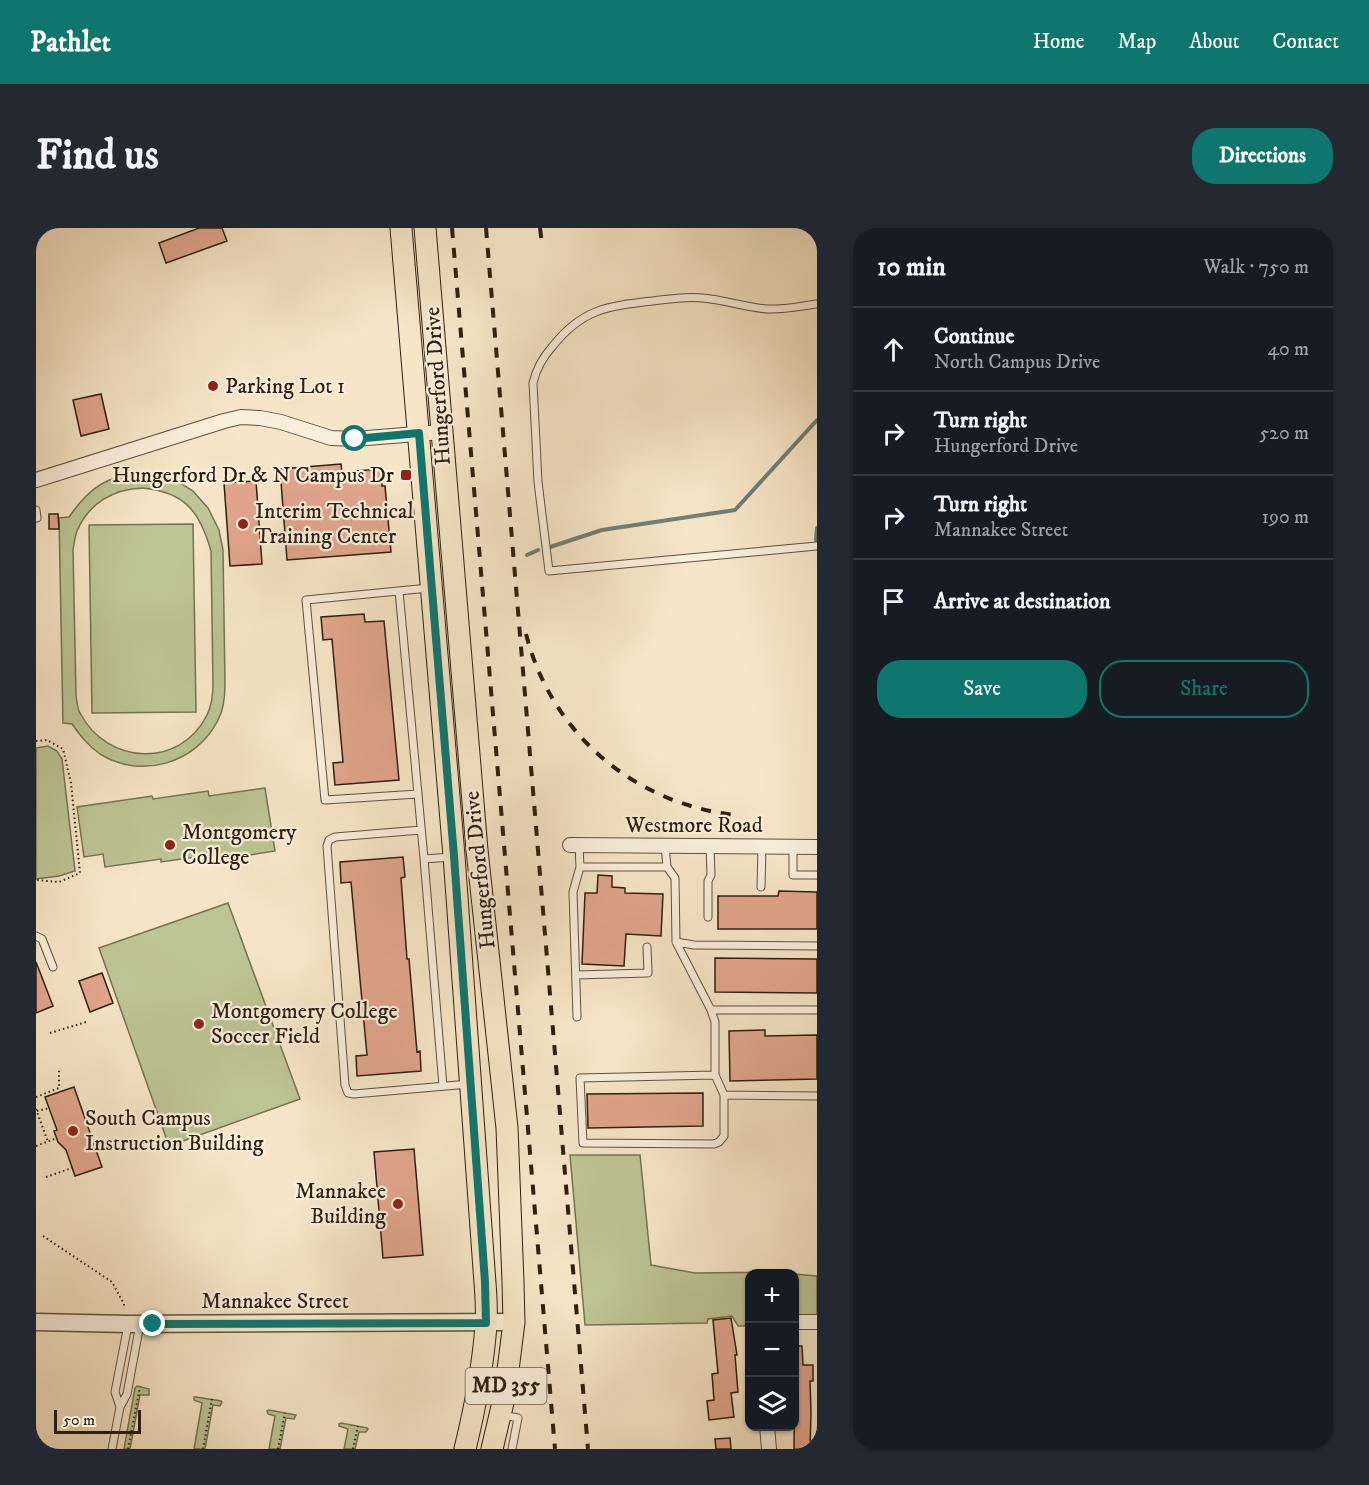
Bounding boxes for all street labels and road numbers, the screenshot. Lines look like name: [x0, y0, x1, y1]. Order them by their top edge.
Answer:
street label: Hungerford Drive: [419, 306, 457, 466]
street label: Hungerford Drive: [458, 790, 502, 950]
street label: Westmore Road: [624, 812, 763, 839]
street label: Mannakee Street: [201, 1288, 349, 1315]
road number: MD 355: [466, 1368, 546, 1404]

